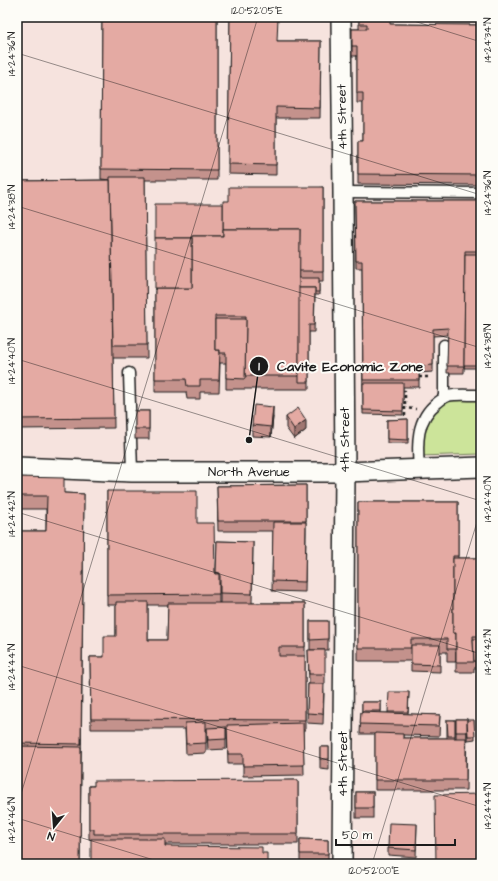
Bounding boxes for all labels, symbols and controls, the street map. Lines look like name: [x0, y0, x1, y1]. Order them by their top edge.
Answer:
text: 120°52'05"E: [231, 4, 283, 18]
text: 14°24'34"N: [481, 18, 495, 62]
text: 14°24'36"N: [5, 32, 19, 76]
street label: 4th Street: [332, 83, 352, 150]
text: 14°24'36"N: [481, 171, 495, 215]
text: 14°24'38"N: [5, 185, 19, 229]
text: 14°24'38"N: [481, 324, 495, 368]
text: 14°24'40"N: [5, 338, 19, 384]
callout: Cavite Economic Zone: [249, 353, 431, 379]
text: Cavite Economic Zone: [277, 357, 423, 377]
text: 1: [258, 358, 260, 375]
street label: 4th Street: [336, 406, 354, 473]
street label: North Avenue: [208, 463, 290, 481]
text: 14°24'40"N: [481, 476, 495, 522]
text: 14°24'42"N: [5, 491, 19, 537]
text: 14°24'42"N: [481, 629, 495, 675]
text: 14°24'44"N: [5, 644, 19, 690]
street label: 4th Street: [334, 730, 352, 797]
text: 14°24'44"N: [481, 783, 495, 829]
text: 14°24'46"N: [5, 797, 19, 843]
north arrow: [34, 807, 74, 847]
scale bar: [336, 821, 455, 847]
text: 50 m: [342, 827, 373, 844]
text: N: [46, 828, 57, 844]
text: 120°52'00"E: [349, 864, 399, 878]

